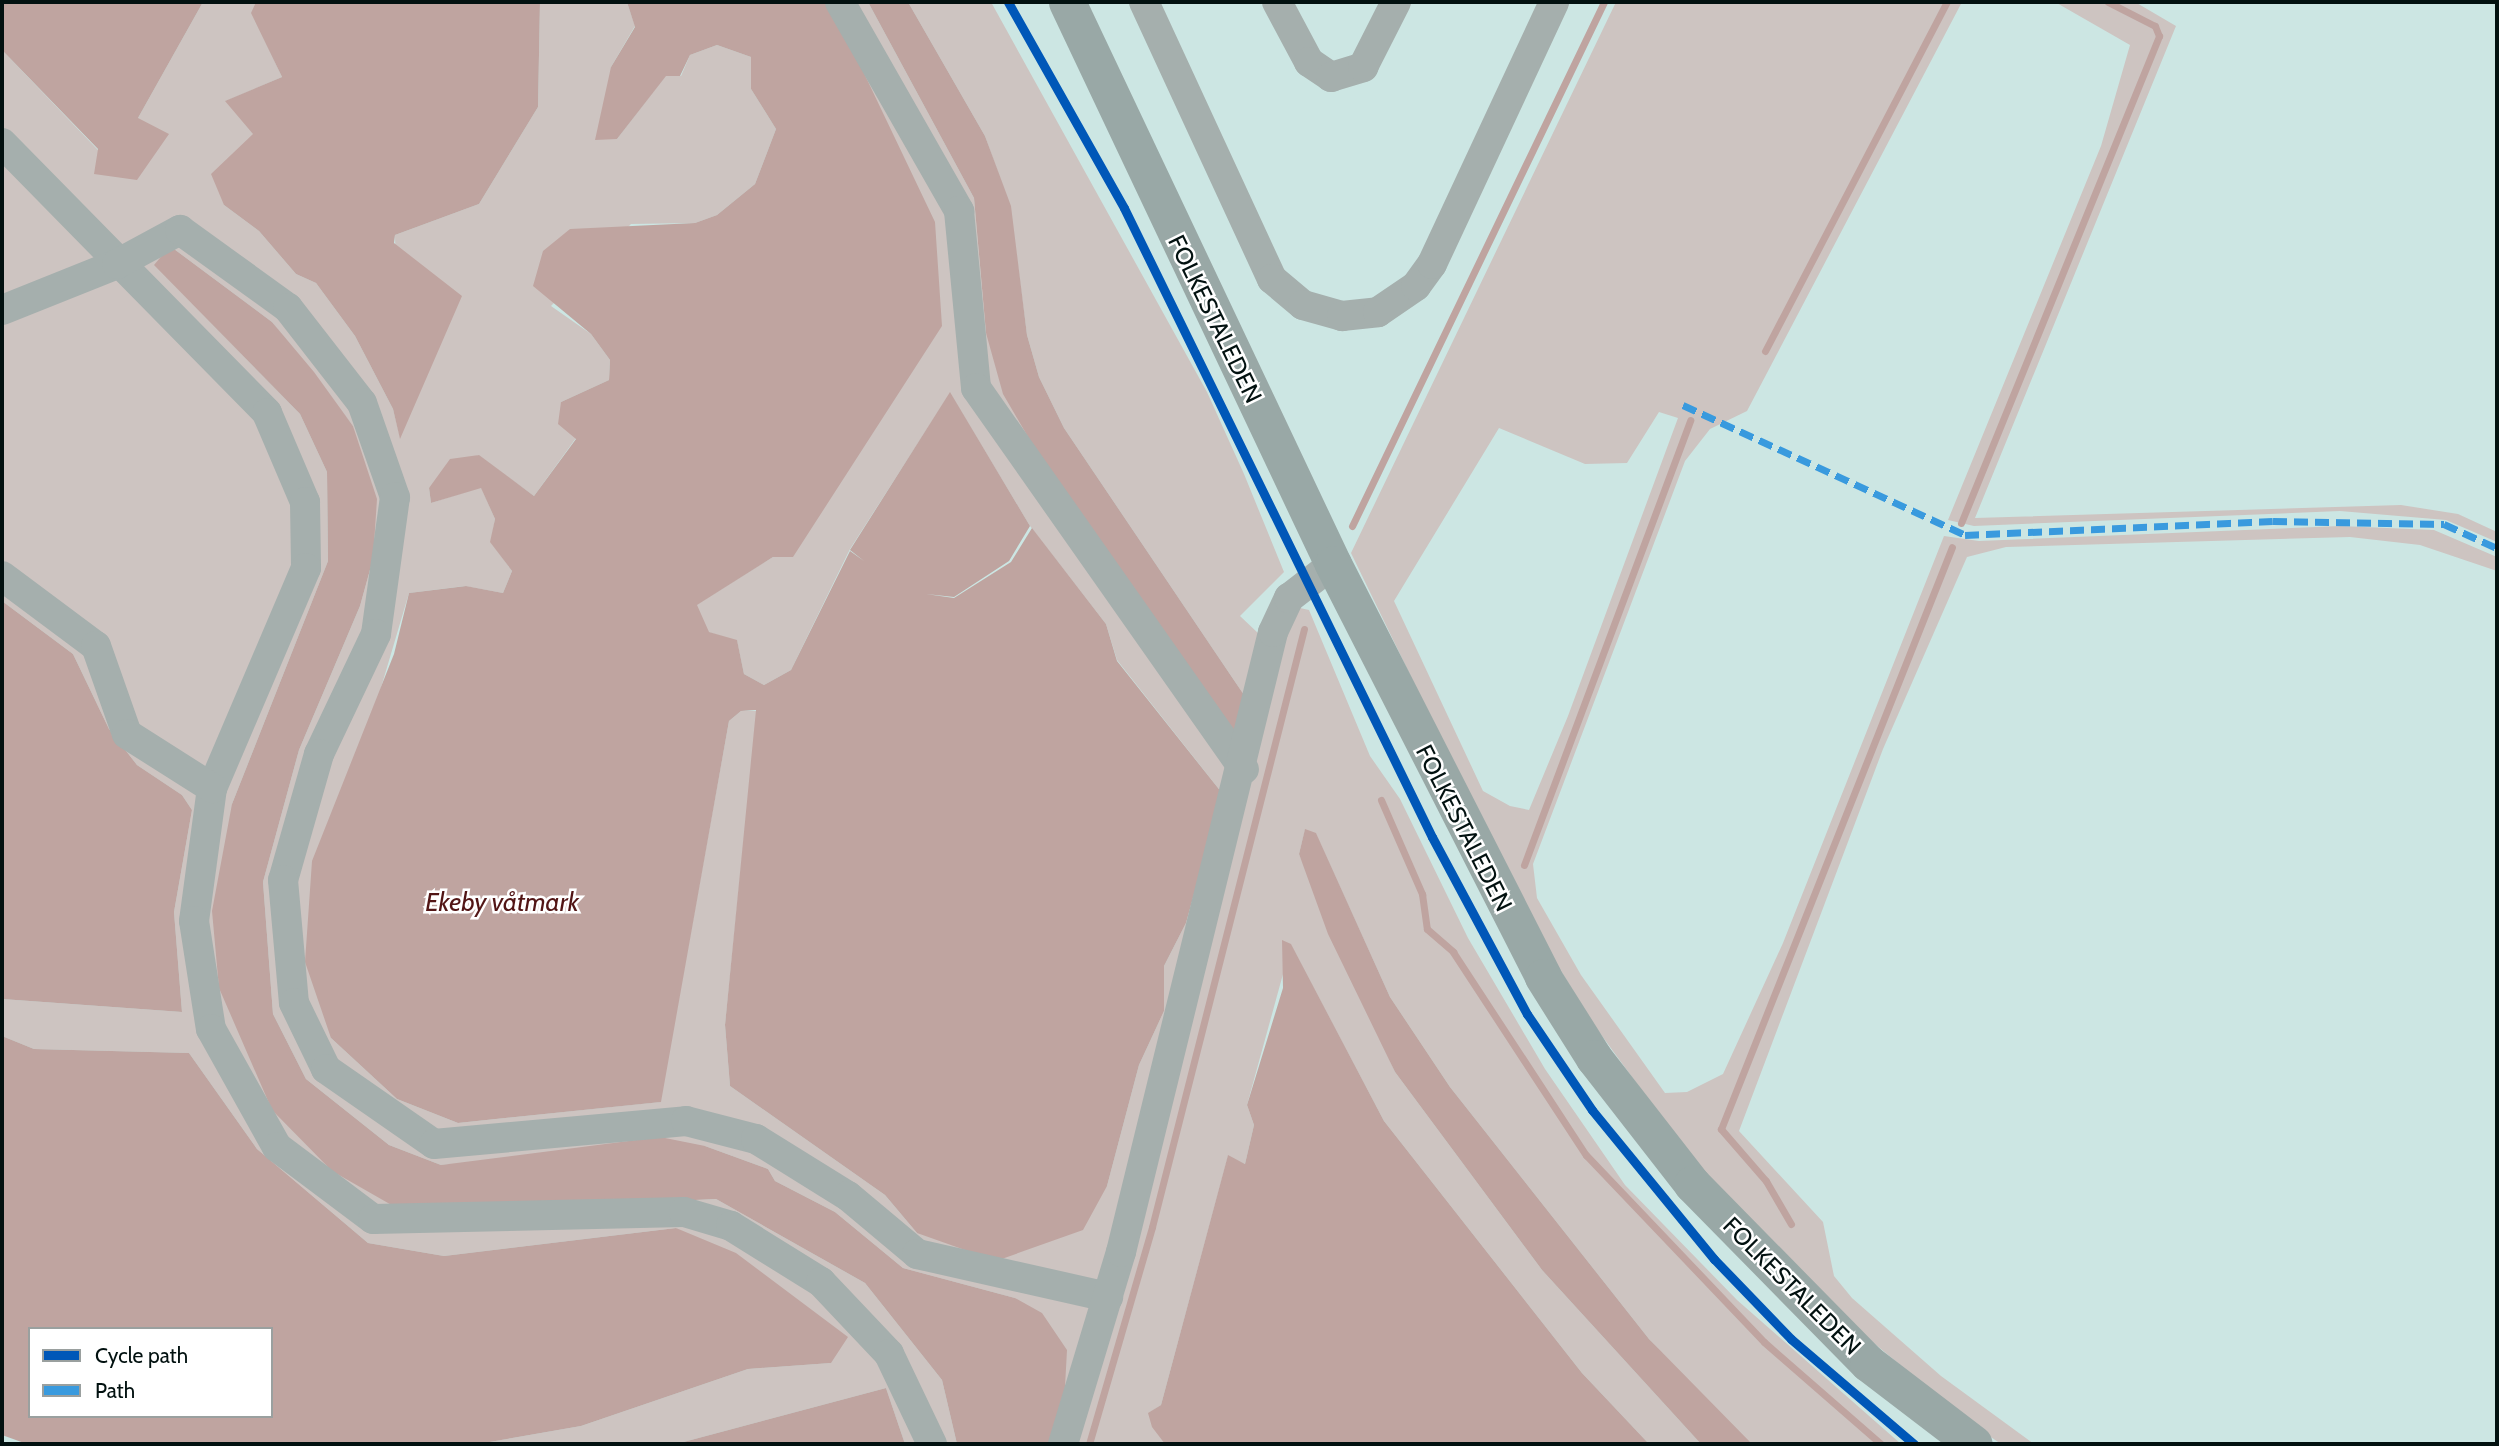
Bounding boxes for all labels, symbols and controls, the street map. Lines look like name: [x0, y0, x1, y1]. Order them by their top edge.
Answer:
street label: FOLKESTALEDEN: [1162, 230, 1268, 408]
street label: FOLKESTALEDEN: [1410, 740, 1518, 916]
water label: Ekeby våtmark: [425, 887, 579, 919]
street label: FOLKESTALEDEN: [1717, 1211, 1867, 1361]
legend: [28, 1327, 273, 1418]
text: Cycle path: [95, 1343, 188, 1368]
text: Path: [95, 1378, 135, 1403]

